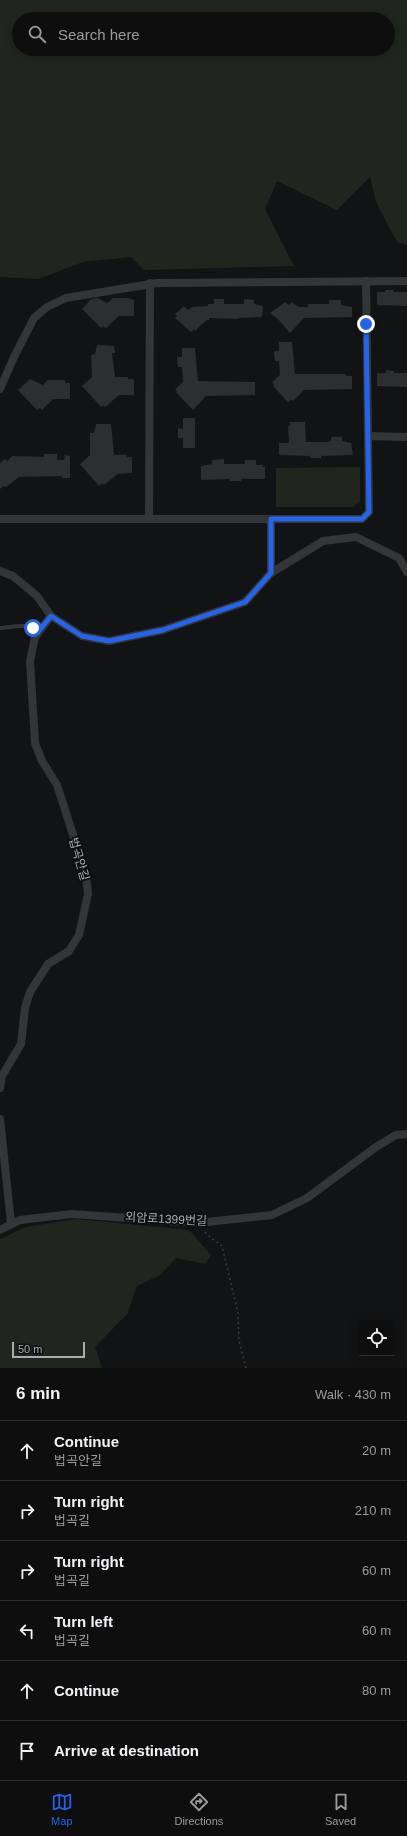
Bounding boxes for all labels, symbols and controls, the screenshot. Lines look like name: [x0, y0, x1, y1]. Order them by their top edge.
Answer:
search box: [12, 12, 395, 56]
icon: search: [26, 23, 48, 45]
text: Search here: [58, 26, 140, 43]
route end: [357, 315, 375, 333]
route start: [24, 619, 42, 637]
street label: 법곡안길: [66, 836, 92, 882]
street label: 외암로1399번길: [125, 1210, 207, 1228]
map controls: [359, 1320, 395, 1356]
button: locate: [359, 1320, 395, 1356]
scale bar: [12, 1340, 85, 1359]
text: 50 m: [18, 1343, 42, 1355]
text: 6 min: [16, 1384, 60, 1403]
text: Walk · 430 m: [315, 1387, 391, 1402]
text: Continue: [54, 1433, 119, 1450]
icon: ahead: [16, 1440, 38, 1462]
text: 20 m: [362, 1443, 391, 1458]
text: 법곡안길: [54, 1453, 102, 1468]
text: Turn right: [54, 1493, 124, 1510]
icon: right: [16, 1500, 38, 1522]
text: 210 m: [355, 1503, 391, 1518]
text: 법곡길: [54, 1513, 90, 1528]
text: Turn right: [54, 1553, 124, 1570]
icon: right: [16, 1560, 38, 1582]
text: 60 m: [362, 1563, 391, 1578]
text: 법곡길: [54, 1573, 90, 1588]
text: Turn left: [54, 1613, 113, 1630]
icon: left: [16, 1620, 38, 1642]
text: 60 m: [362, 1623, 391, 1638]
text: 법곡길: [54, 1633, 90, 1648]
icon: ahead: [16, 1680, 38, 1702]
text: Continue: [54, 1682, 119, 1699]
text: 80 m: [362, 1683, 391, 1698]
icon: arrive: [16, 1740, 38, 1762]
text: Arrive at destination: [54, 1742, 199, 1759]
tab: Map: [51, 1791, 73, 1827]
tab: Directions: [174, 1791, 223, 1827]
tab: Saved: [325, 1791, 356, 1827]

